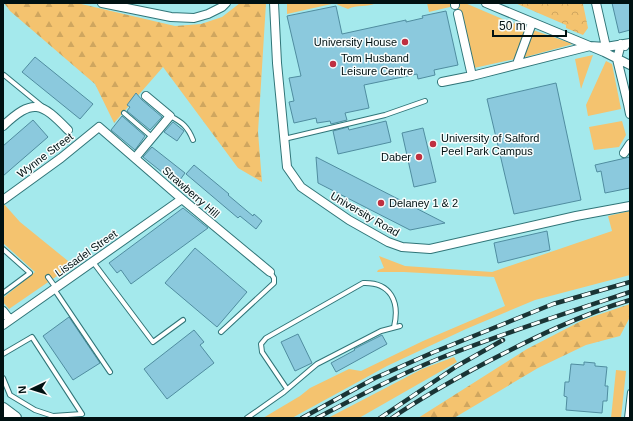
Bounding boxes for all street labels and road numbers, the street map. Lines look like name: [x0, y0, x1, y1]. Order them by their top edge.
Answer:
street label: Wynne Street: [15, 130, 75, 180]
street label: Strawberry Hill: [160, 164, 222, 220]
street label: University Road: [328, 189, 402, 239]
street label: Lissadel Street: [53, 227, 119, 279]

